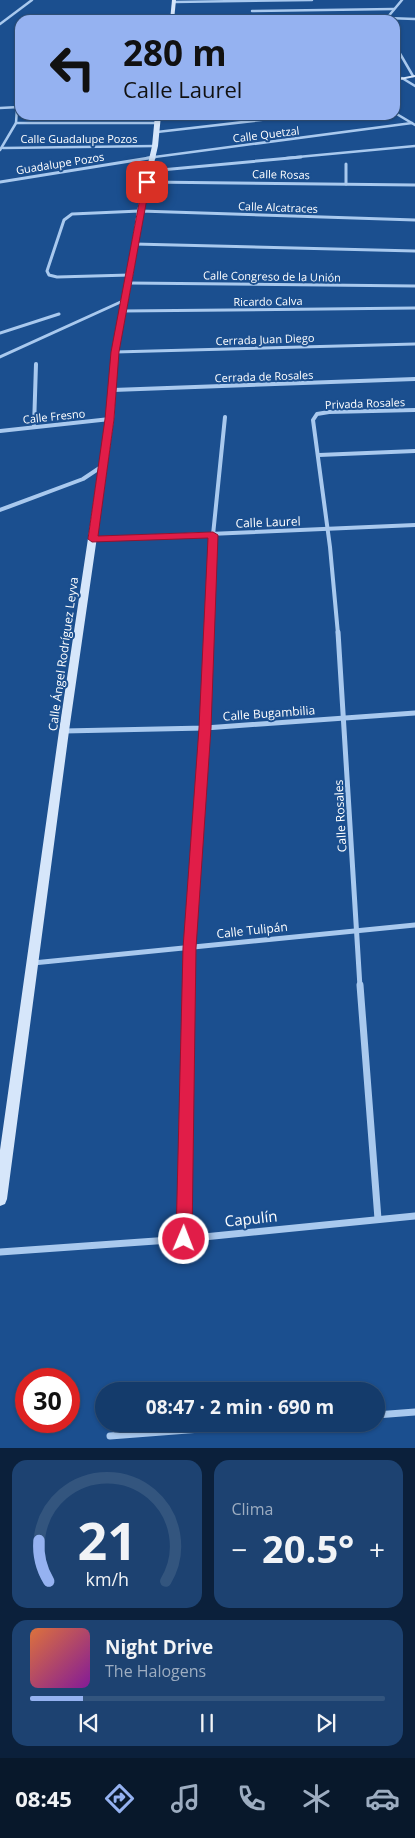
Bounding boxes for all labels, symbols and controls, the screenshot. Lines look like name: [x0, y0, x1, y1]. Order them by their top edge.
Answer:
text: 280 m: [123, 29, 227, 76]
icon: left: [40, 35, 105, 100]
text: Calle Laurel: [123, 74, 242, 104]
street label: Calle Quetzal: [232, 122, 300, 146]
street label: Calle Guadalupe Pozos: [21, 131, 137, 146]
street label: Guadalupe Pozos: [15, 149, 105, 177]
pin: [126, 161, 168, 203]
street label: Calle Rosas: [252, 166, 310, 182]
icon: arrive: [133, 168, 161, 196]
street label: Calle Alcatraces: [238, 198, 318, 216]
street label: Calle Congreso de la Unión: [203, 267, 341, 285]
street label: Ricardo Calva: [233, 293, 303, 309]
street label: Cerrada Juan Diego: [215, 330, 315, 348]
street label: Cerrada de Rosales: [214, 367, 314, 385]
street label: Privada Rosales: [325, 394, 405, 412]
street label: Calle Fresno: [22, 405, 86, 427]
street label: Calle Laurel: [235, 512, 301, 532]
street label: Calle Ángel Rodríguez Leyva: [44, 576, 82, 732]
street label: Calle Bugambilia: [222, 701, 316, 725]
street label: Calle Rosales: [330, 779, 350, 853]
street label: Calle Tulipán: [216, 918, 288, 942]
street label: Capulín: [224, 1205, 278, 1231]
position arrow: [157, 1212, 209, 1264]
speed limit sign: 30: [15, 1368, 80, 1433]
text: 08:47 · 2 min · 690 m: [146, 1394, 334, 1420]
text: Clima: [232, 1498, 273, 1520]
text: 21: [77, 1504, 136, 1575]
text: 20.5°: [262, 1522, 354, 1574]
text: −: [232, 1530, 248, 1568]
text: +: [369, 1530, 385, 1568]
text: km/h: [85, 1567, 128, 1591]
text: Night Drive: [105, 1634, 213, 1660]
text: The Halogens: [105, 1660, 206, 1682]
icon: previous: [75, 1709, 103, 1737]
icon: pause: [193, 1709, 221, 1737]
icon: next: [312, 1709, 340, 1737]
icon: directions: [102, 1781, 137, 1816]
icon: music: [168, 1781, 203, 1816]
icon: phone: [234, 1781, 269, 1816]
icon: climate: [299, 1781, 334, 1816]
icon: car: [365, 1781, 400, 1816]
text: 08:45: [15, 1783, 72, 1813]

